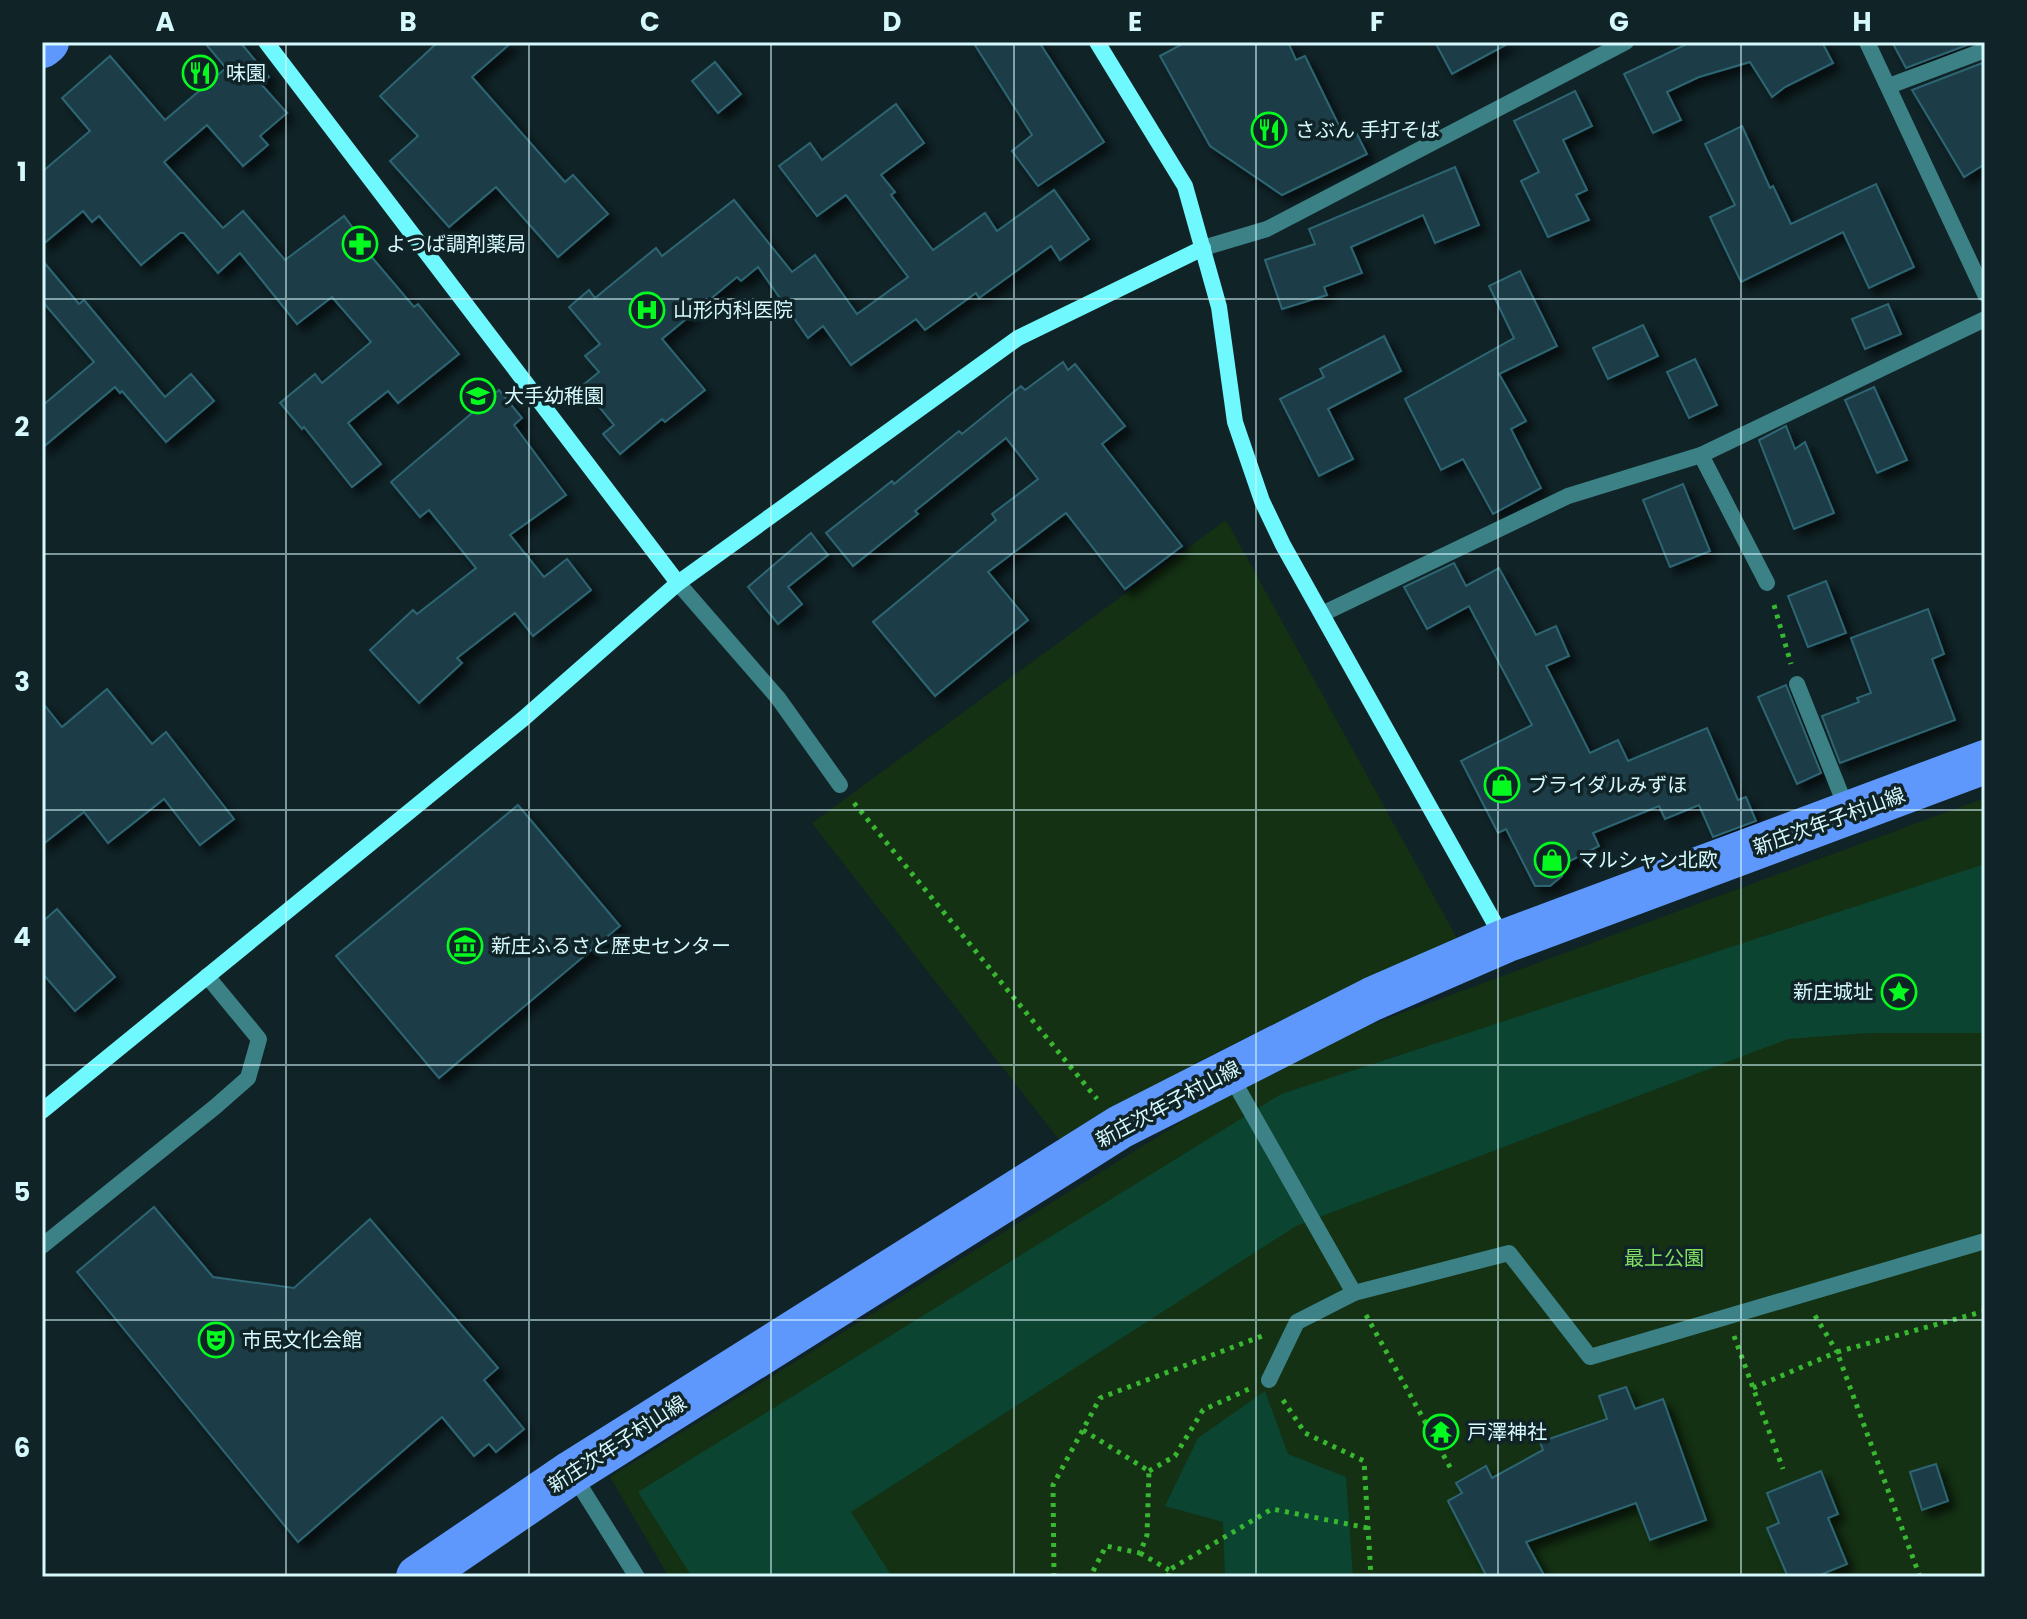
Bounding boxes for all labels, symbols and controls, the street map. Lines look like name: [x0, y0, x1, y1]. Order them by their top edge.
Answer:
text: A: [155, 4, 175, 40]
text: B: [399, 4, 417, 40]
text: C: [640, 4, 660, 40]
text: D: [883, 4, 902, 40]
text: E: [1128, 4, 1142, 40]
text: F: [1370, 4, 1384, 40]
text: G: [1609, 4, 1629, 40]
text: H: [1852, 4, 1872, 40]
restaurant icon: 味園: [181, 54, 219, 92]
place label: 味園: [226, 59, 266, 87]
restaurant icon: さぶん 手打そば: [1250, 111, 1288, 149]
place label: さぶん 手打そば: [1295, 116, 1440, 144]
text: 1: [17, 154, 27, 190]
pharmacy icon: よつば調剤薬局: [341, 225, 379, 263]
place label: よつば調剤薬局: [386, 230, 526, 258]
hospital icon: 山形内科医院: [628, 291, 666, 329]
place label: 山形内科医院: [673, 296, 793, 324]
school or university icon: 大手幼稚園: [459, 377, 497, 415]
place label: 大手幼稚園: [504, 382, 604, 410]
text: 2: [15, 409, 30, 445]
text: 3: [14, 664, 30, 700]
shop icon: ブライダルみずほ: [1483, 766, 1521, 804]
place label: ブライダルみずほ: [1528, 771, 1687, 799]
street label: 新庄次年子村山線: [1749, 780, 1909, 862]
shop icon: マルシャン北欧: [1533, 841, 1571, 879]
place label: マルシャン北欧: [1578, 846, 1718, 874]
text: 4: [13, 919, 31, 955]
museum icon: 新庄ふるさと歴史センター: [446, 927, 484, 965]
place label: 新庄ふるさと歴史センター: [491, 932, 731, 960]
place icon: 新庄城址: [1880, 973, 1918, 1011]
place label: 新庄城址: [1793, 978, 1873, 1006]
street label: 新庄次年子村山線: [1091, 1054, 1245, 1154]
text: 5: [14, 1174, 30, 1210]
park label: 最上公園: [1624, 1244, 1704, 1272]
theatre icon: 市民文化会館: [197, 1321, 235, 1359]
place label: 市民文化会館: [242, 1326, 362, 1354]
street label: 新庄次年子村山線: [542, 1389, 692, 1499]
temple icon: 戸澤神社: [1422, 1413, 1460, 1451]
place label: 戸澤神社: [1467, 1418, 1547, 1446]
text: 6: [14, 1430, 30, 1466]

